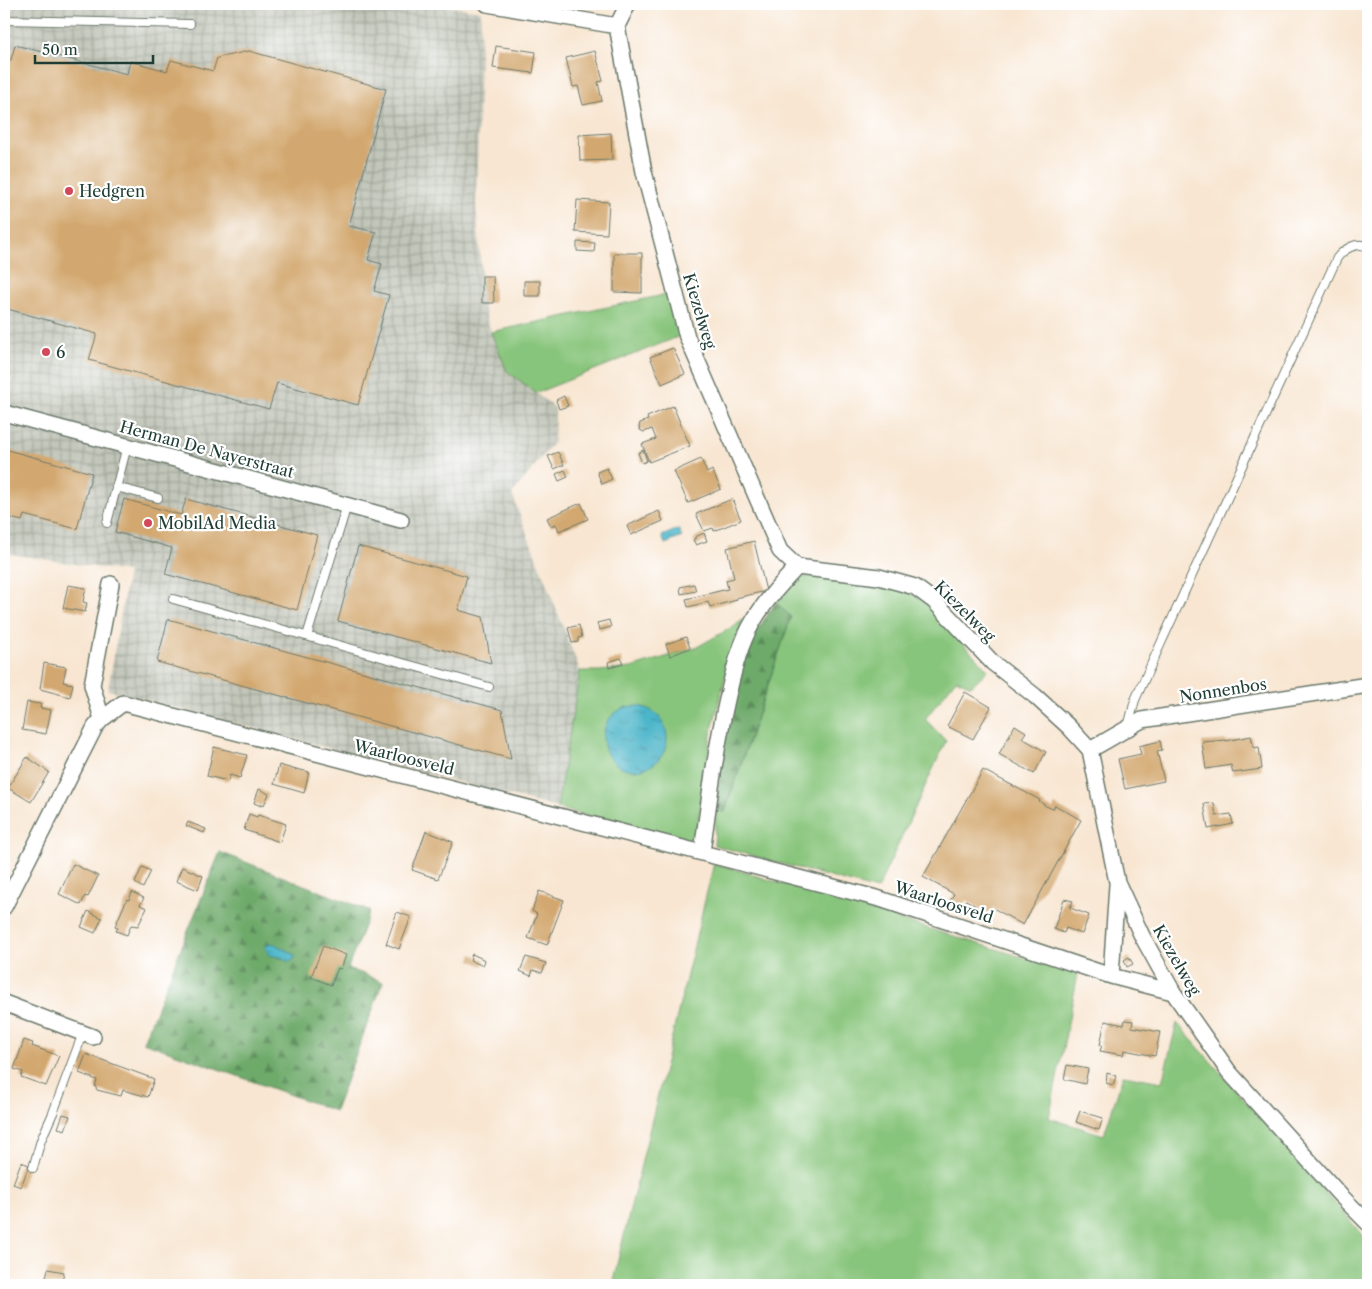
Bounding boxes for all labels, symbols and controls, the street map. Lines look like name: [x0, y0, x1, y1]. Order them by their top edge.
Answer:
scale bar: [35, 32, 152, 64]
text: 50 m: [42, 40, 78, 59]
place label: Hedgren: [79, 181, 145, 201]
marker: Hedgren: [63, 185, 75, 197]
street label: Kiezelweg: [679, 271, 721, 352]
place label: 6: [56, 342, 65, 362]
marker: 6: [40, 346, 52, 358]
street label: Herman De Nayerstraat: [118, 416, 297, 482]
place label: MobilAd Media: [158, 513, 277, 533]
marker: MobilAd Media: [142, 517, 154, 529]
street label: Kiezelweg: [930, 576, 1000, 646]
street label: Nonnenbos: [1178, 673, 1268, 707]
street label: Waarloosveld: [351, 735, 456, 779]
street label: Waarloosveld: [891, 876, 996, 927]
street label: Kiezelweg: [1149, 921, 1206, 999]

